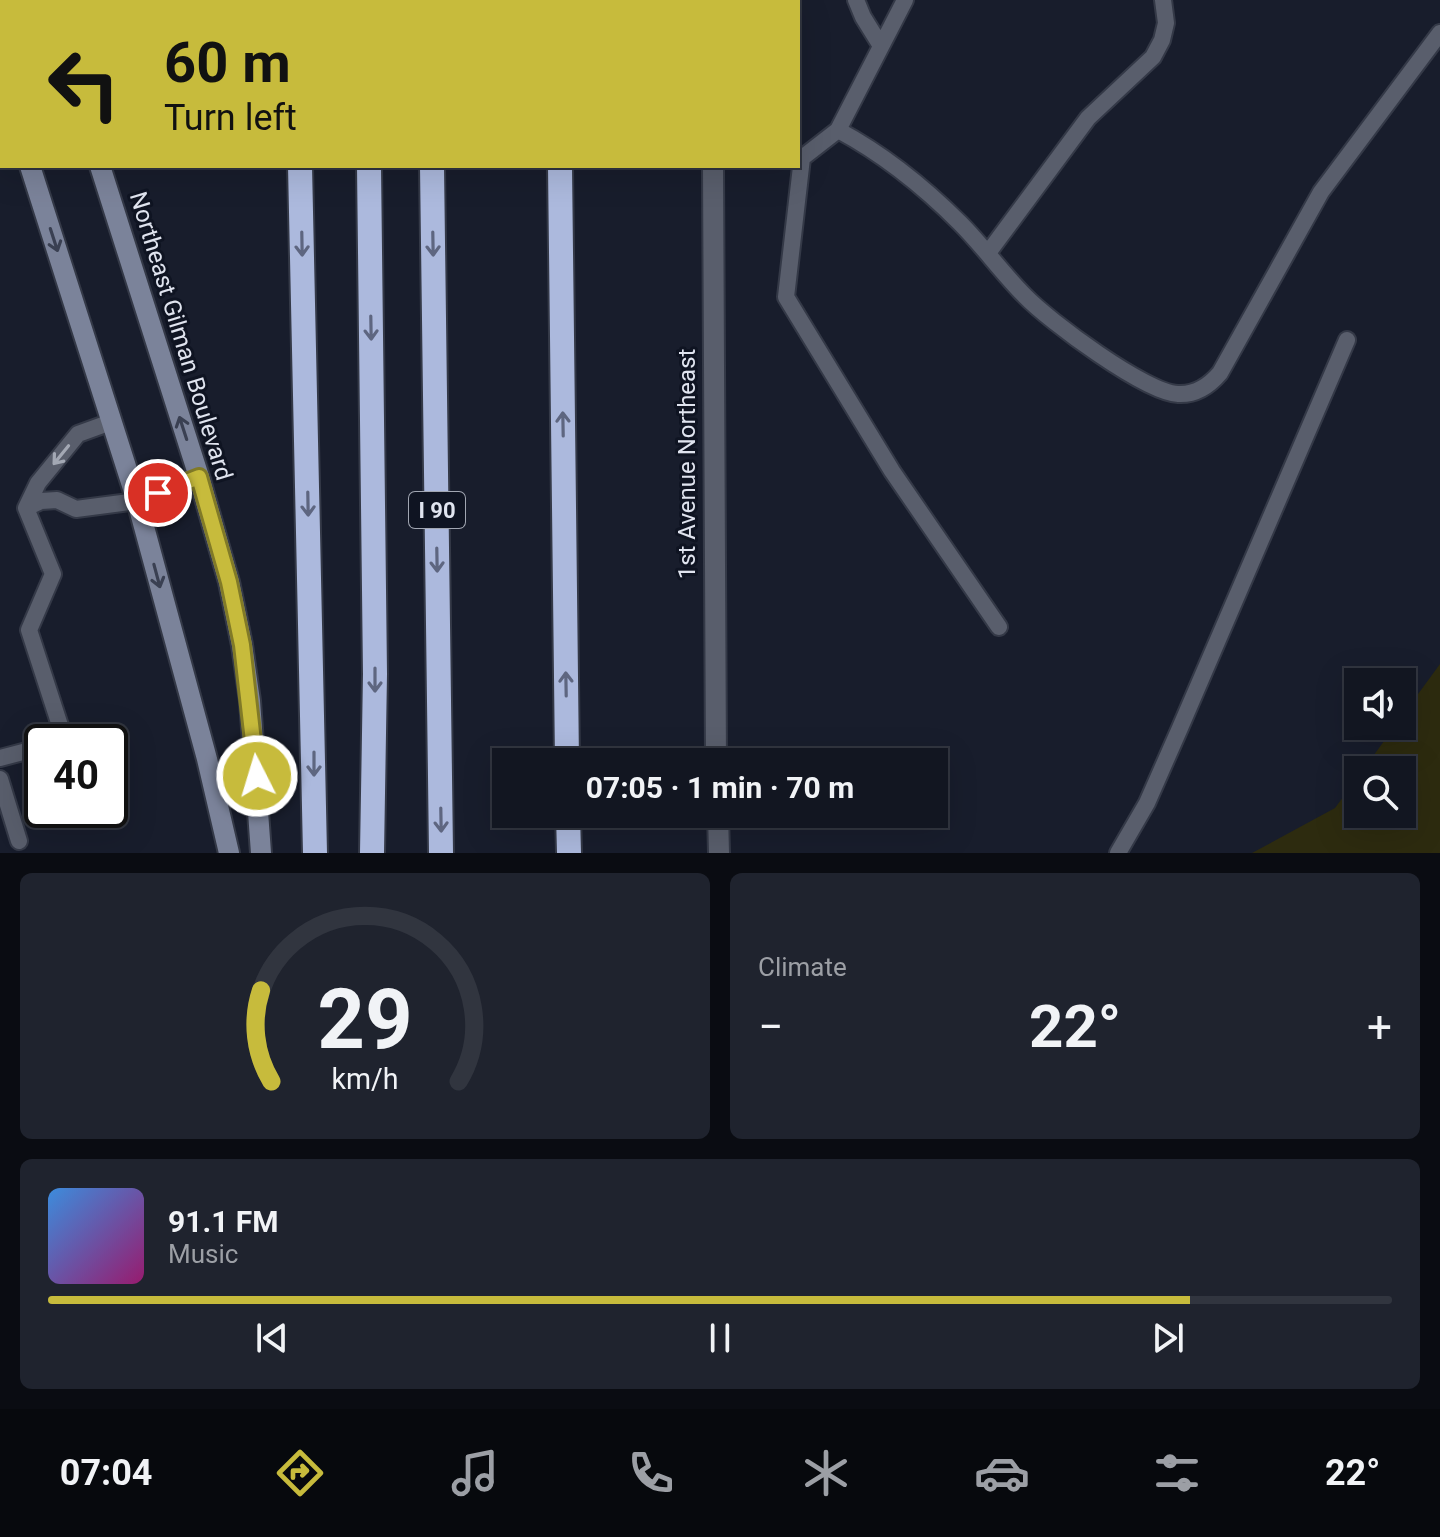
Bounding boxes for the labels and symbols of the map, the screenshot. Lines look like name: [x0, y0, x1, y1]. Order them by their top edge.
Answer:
street label: Northeast Gilman Boulevard: [124, 188, 238, 484]
one-way arrow: [47, 227, 62, 253]
one-way arrow: [294, 230, 309, 257]
one-way arrow: [426, 230, 441, 257]
one-way arrow: [363, 314, 379, 341]
street label: 1st Avenue Northeast: [673, 348, 701, 579]
one-way arrow: [555, 411, 571, 438]
one-way arrow: [175, 415, 190, 441]
one-way arrow: [52, 444, 69, 465]
pin: [124, 459, 192, 527]
one-way arrow: [301, 490, 316, 517]
road number: I 90: [409, 492, 465, 528]
one-way arrow: [430, 546, 445, 573]
one-way arrow: [151, 562, 166, 588]
one-way arrow: [367, 666, 383, 693]
one-way arrow: [559, 671, 574, 698]
speed limit sign: 40: [24, 724, 128, 828]
position arrow: [215, 734, 299, 818]
one-way arrow: [306, 750, 322, 777]
one-way arrow: [433, 806, 449, 833]

